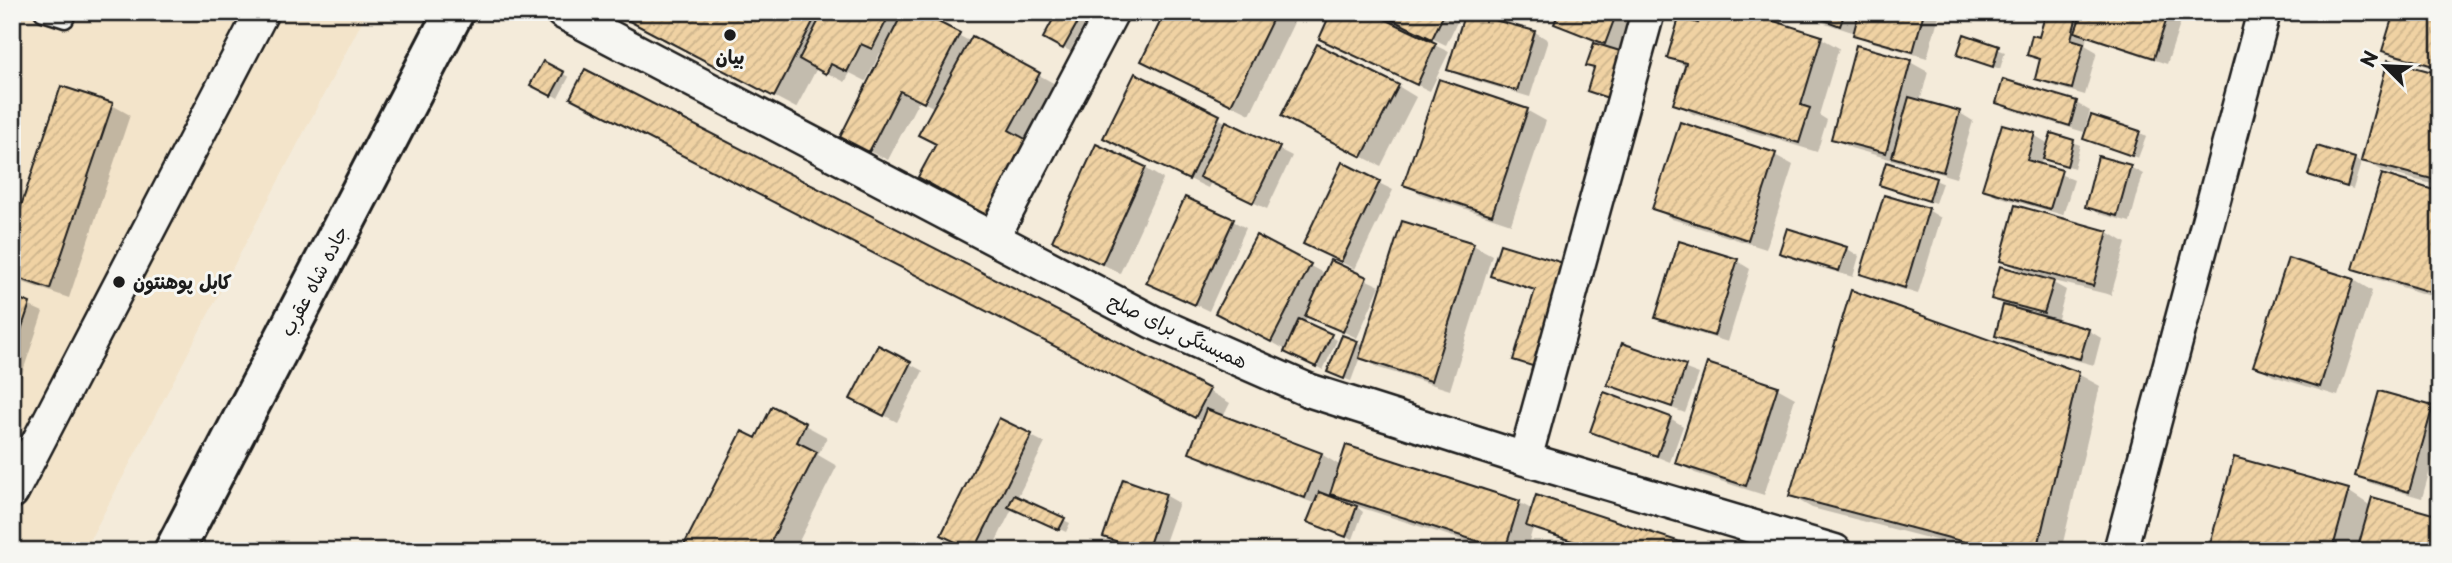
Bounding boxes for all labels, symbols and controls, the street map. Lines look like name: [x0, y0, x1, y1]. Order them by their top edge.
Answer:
marker: بیان: [722, 27, 738, 43]
north arrow: [2350, 32, 2420, 102]
place label: بیان: [716, 42, 744, 70]
text: N: [2353, 46, 2384, 71]
street label: جاده شاه عقرب: [272, 220, 354, 341]
place label: کابل پوهنتون: [133, 267, 232, 296]
marker: کابل پوهنتون: [111, 274, 127, 290]
street label: همبستگی برای صلح: [1104, 286, 1253, 375]

